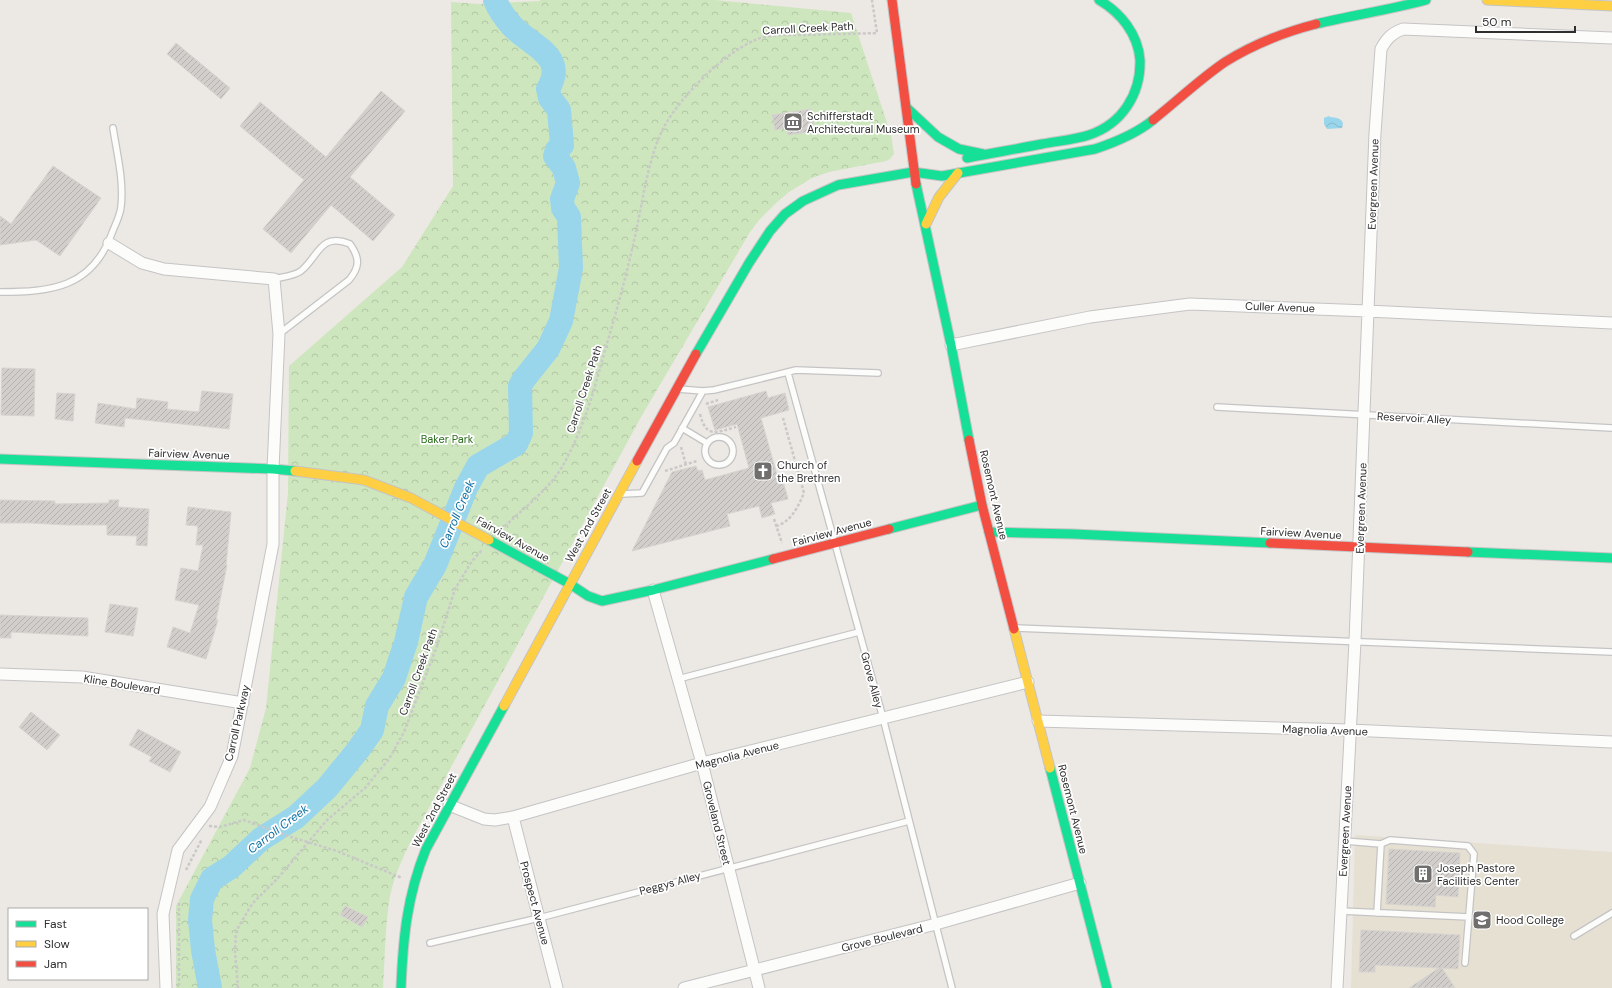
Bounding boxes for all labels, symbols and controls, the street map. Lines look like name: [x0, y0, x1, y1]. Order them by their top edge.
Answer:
scale bar: [1476, 8, 1575, 34]
text: 50 m: [1482, 14, 1511, 30]
street label: Carroll Creek Path: [762, 19, 854, 37]
place label: Schifferstadt Architectural Museum: [807, 109, 920, 136]
museum icon: Schifferstadt Architectural Museum: [782, 111, 804, 133]
street label: Evergreen Avenue: [1364, 138, 1382, 230]
street label: Culler Avenue: [1245, 299, 1315, 315]
street label: Carroll Creek Path: [563, 343, 605, 435]
street label: Reservoir Alley: [1377, 409, 1451, 427]
park label: Baker Park: [421, 432, 474, 446]
street label: Fairview Avenue: [148, 446, 230, 462]
street label: Rosemont Avenue: [977, 449, 1011, 541]
place label: Church of the Brethren: [777, 458, 840, 485]
church icon: Church of the Brethren: [752, 460, 774, 482]
street label: Evergreen Avenue: [1352, 462, 1370, 554]
water label: Carroll Creek: [435, 477, 479, 551]
street label: West 2nd Street: [562, 486, 614, 564]
street label: Fairview Avenue: [474, 513, 552, 565]
street label: Fairview Avenue: [791, 515, 873, 549]
street label: Fairview Avenue: [1260, 524, 1342, 542]
street label: Carroll Creek Path: [396, 627, 440, 717]
street label: Grove Alley: [858, 650, 886, 710]
street label: Kline Boulevard: [83, 671, 161, 697]
street label: Carroll Parkway: [221, 683, 253, 763]
street label: Magnolia Avenue: [1282, 722, 1368, 738]
street label: Magnolia Avenue: [694, 738, 780, 772]
street label: Rosemont Avenue: [1055, 763, 1091, 855]
street label: West 2nd Street: [408, 770, 460, 850]
street label: Groveland Street: [700, 780, 734, 866]
street label: Evergreen Avenue: [1336, 785, 1354, 877]
water label: Carroll Creek: [244, 800, 312, 857]
street label: Prospect Avenue: [517, 860, 553, 946]
place label: Joseph Pastore Facilities Center: [1437, 861, 1519, 888]
building icon: Joseph Pastore Facilities Center: [1412, 863, 1434, 885]
street label: Peggys Alley: [638, 868, 702, 898]
legend: [8, 908, 148, 980]
school or university icon: Hood College: [1471, 909, 1493, 931]
place label: Hood College: [1496, 913, 1564, 927]
text: Fast: [44, 916, 67, 932]
street label: Grove Boulevard: [840, 921, 924, 955]
text: Slow: [44, 936, 70, 952]
text: Jam: [44, 956, 67, 972]

